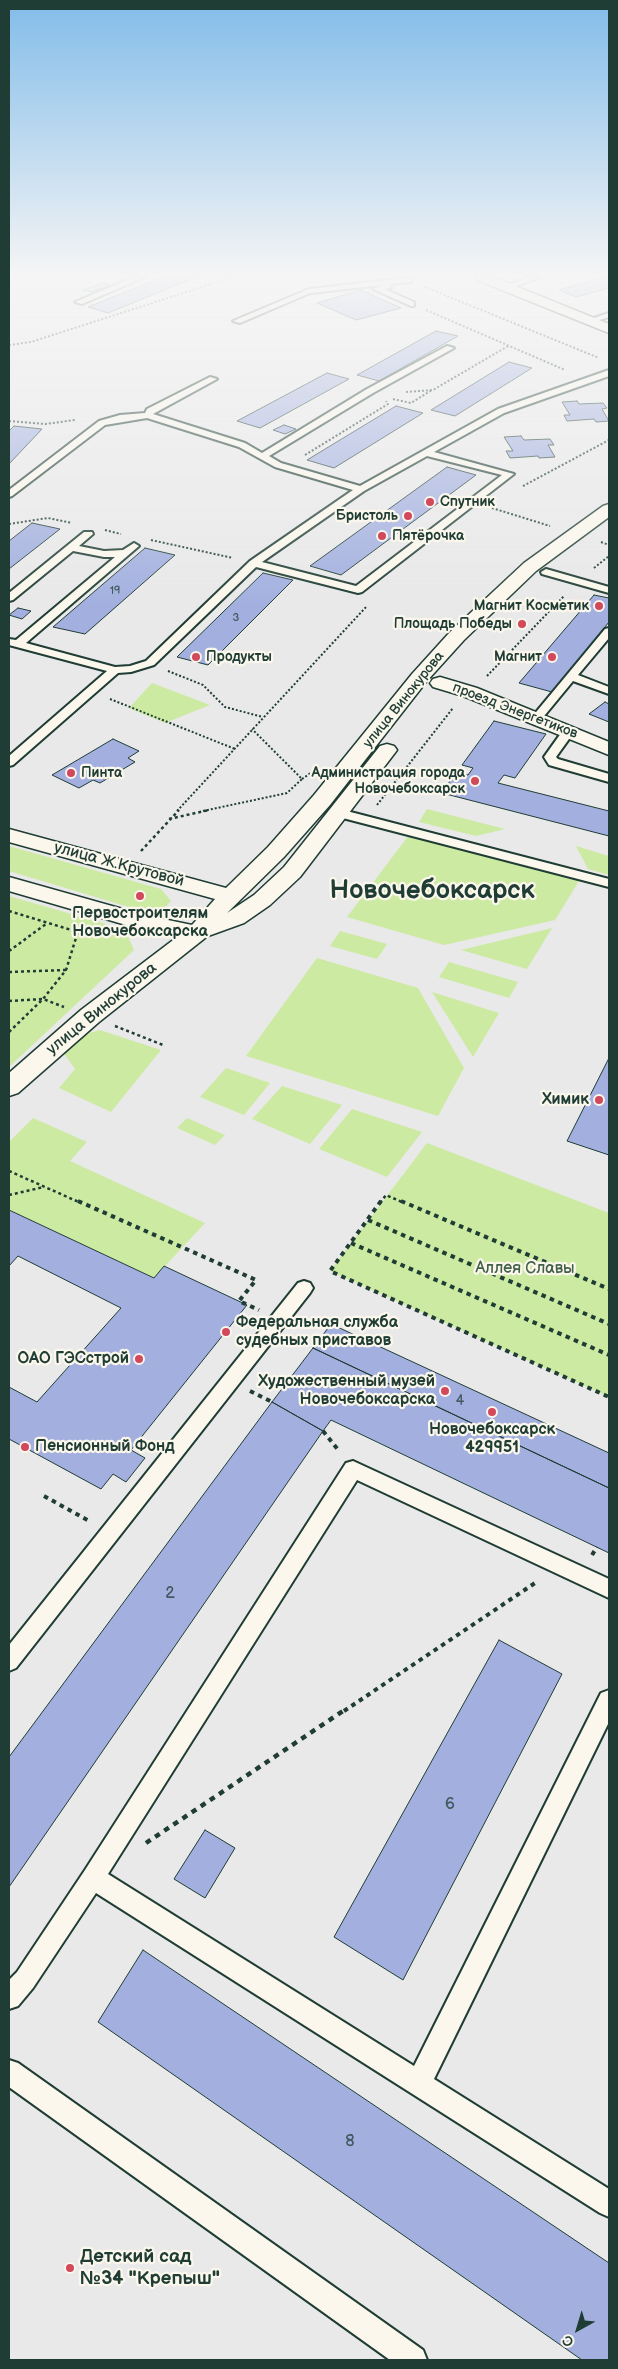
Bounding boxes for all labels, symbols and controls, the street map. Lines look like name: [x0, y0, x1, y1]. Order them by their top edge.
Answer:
place label: Спутник: [440, 494, 495, 510]
marker: Спутник: [424, 496, 436, 508]
place label: Бристоль: [336, 508, 398, 524]
marker: Бристоль: [402, 510, 414, 522]
place label: Пятёрочка: [392, 528, 464, 544]
marker: Пятёрочка: [376, 530, 388, 542]
house number: 19: [110, 584, 120, 598]
place label: Магнит Косметик: [474, 598, 589, 614]
marker: Магнит Косметик: [593, 600, 605, 612]
house number: 3: [233, 611, 239, 625]
place label: Площадь Победы: [394, 616, 512, 632]
marker: Площадь Победы: [516, 618, 528, 630]
street label: улица Винокурова: [360, 648, 448, 752]
place label: Продукты: [206, 649, 272, 665]
place label: Магнит: [494, 649, 542, 665]
marker: Продукты: [190, 651, 202, 663]
marker: Магнит: [546, 651, 558, 663]
street label: проезд Энергетиков: [450, 679, 580, 743]
place label: Пинта: [81, 765, 122, 781]
place label: Администрация города Новочебоксарск: [311, 765, 465, 798]
marker: Пинта: [65, 767, 77, 779]
marker: Администрация города Новочебоксарск: [469, 775, 481, 787]
street label: улица Ж.Крутовой: [52, 838, 186, 892]
district label: Новочебоксарск: [329, 875, 535, 907]
marker: Первостроителям Новочебоксарска: [134, 890, 146, 902]
place label: Первостроителям Новочебоксарска: [72, 904, 208, 942]
street label: улица Винокурова: [43, 959, 161, 1059]
place label: Химик: [542, 1090, 589, 1110]
marker: Химик: [593, 1094, 605, 1106]
park label: Аллея Славы: [475, 1259, 575, 1279]
place label: Федеральная служба судебных приставов: [236, 1313, 398, 1351]
marker: Федеральная служба судебных приставов: [220, 1326, 232, 1338]
place label: ОАО ГЭСстрой: [17, 1349, 129, 1369]
marker: ОАО ГЭСстрой: [133, 1353, 145, 1365]
place label: Художественный музей Новочебоксарска: [258, 1372, 435, 1410]
marker: Художественный музей Новочебоксарска: [439, 1385, 451, 1397]
house number: 4: [456, 1393, 464, 1409]
marker: Новочебоксарск 429951: [486, 1406, 498, 1418]
place label: Новочебоксарск 429951: [429, 1420, 555, 1458]
place label: Пенсионный Фонд: [35, 1437, 175, 1457]
marker: Пенсионный Фонд: [19, 1441, 31, 1453]
house number: 2: [165, 1584, 175, 1604]
house number: 6: [445, 1795, 455, 1815]
house number: 8: [345, 2132, 355, 2152]
place label: Детский сад №34 "Крепыш": [80, 2246, 220, 2290]
marker: Детский сад №34 "Крепыш": [64, 2262, 76, 2274]
north arrow: [553, 2304, 603, 2354]
text: С: [559, 2331, 577, 2351]

